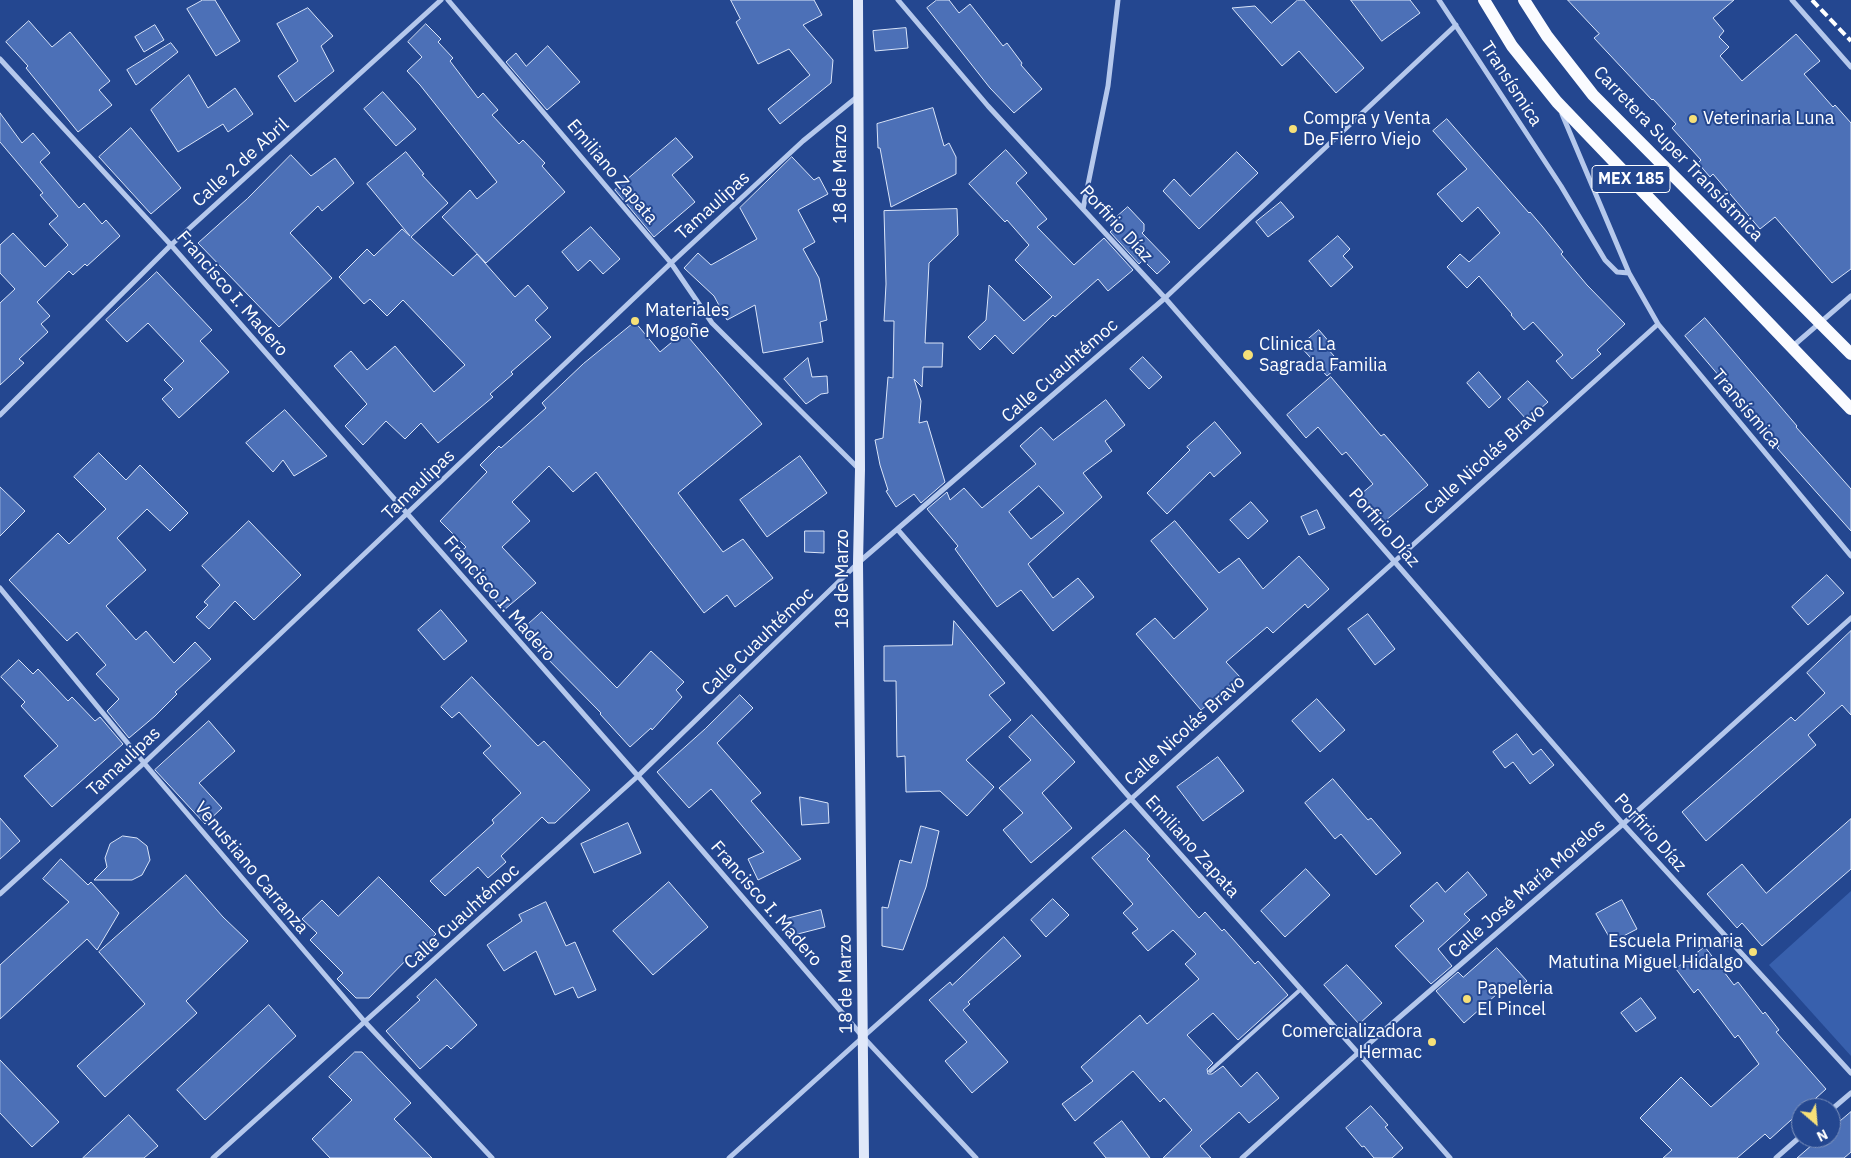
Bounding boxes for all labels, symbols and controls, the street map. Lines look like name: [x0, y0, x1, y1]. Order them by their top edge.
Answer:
street label: Transísmica: [1476, 38, 1546, 130]
street label: Carretera Super Transístmica: [1589, 62, 1767, 246]
place label: Compra y Venta De Fierro Viejo: [1303, 108, 1430, 150]
place label: Veterinaria Luna: [1703, 108, 1834, 130]
marker: Veterinaria Luna: [1687, 113, 1699, 125]
street label: Calle 2 de Abril: [188, 114, 294, 212]
street label: Emiliano Zapata: [562, 115, 662, 229]
marker: Compra y Venta De Fierro Viejo: [1287, 123, 1299, 135]
street label: 18 de Marzo: [830, 124, 852, 224]
road number: MEX 185: [1592, 165, 1670, 192]
street label: Tamaulipas: [671, 167, 755, 245]
street label: Porfirio Díaz: [1075, 181, 1157, 267]
street label: Francisco I. Madero: [172, 227, 292, 361]
place label: Materiales Mogoñe: [645, 300, 730, 342]
marker: Materiales Mogoñe: [629, 315, 641, 327]
street label: Calle Cuauhtémoc: [997, 315, 1123, 427]
place label: Clinica La Sagrada Familia: [1259, 334, 1387, 376]
marker: Clinica La Sagrada Familia: [1241, 348, 1255, 362]
street label: Transísmica: [1707, 365, 1785, 453]
street label: Calle Nicolás Bravo: [1420, 400, 1550, 520]
street label: Tamaulipas: [378, 445, 460, 525]
street label: Porfirio Díaz: [1344, 484, 1424, 572]
street label: 18 de Marzo: [832, 529, 854, 629]
street label: Francisco I. Madero: [439, 532, 559, 666]
street label: Calle Cuauhtémoc: [698, 583, 818, 701]
street label: Calle Nicolás Bravo: [1120, 671, 1250, 791]
street label: Tamaulipas: [83, 723, 165, 801]
street label: Porfirio Díaz: [1609, 790, 1691, 876]
street label: Emiliano Zapata: [1140, 791, 1244, 903]
street label: Venustiano Carranza: [189, 797, 313, 939]
street label: Calle José María Morelos: [1444, 815, 1610, 963]
street label: Francisco I. Madero: [706, 837, 826, 971]
street label: Calle Cuauhtémoc: [400, 860, 524, 974]
place label: Escuela Primaria Matutina Miguel Hidalgo: [1548, 931, 1743, 974]
street label: 18 de Marzo: [834, 934, 858, 1034]
marker: Escuela Primaria Matutina Miguel Hidalgo: [1747, 946, 1759, 958]
place label: Papeleria El Pincel: [1477, 978, 1553, 1021]
marker: Papeleria El Pincel: [1461, 993, 1473, 1005]
place label: Comercializadora Hermac: [1281, 1021, 1422, 1064]
marker: Comercializadora Hermac: [1426, 1036, 1438, 1048]
north arrow: [1791, 1098, 1841, 1148]
text: N: [1814, 1125, 1831, 1146]

